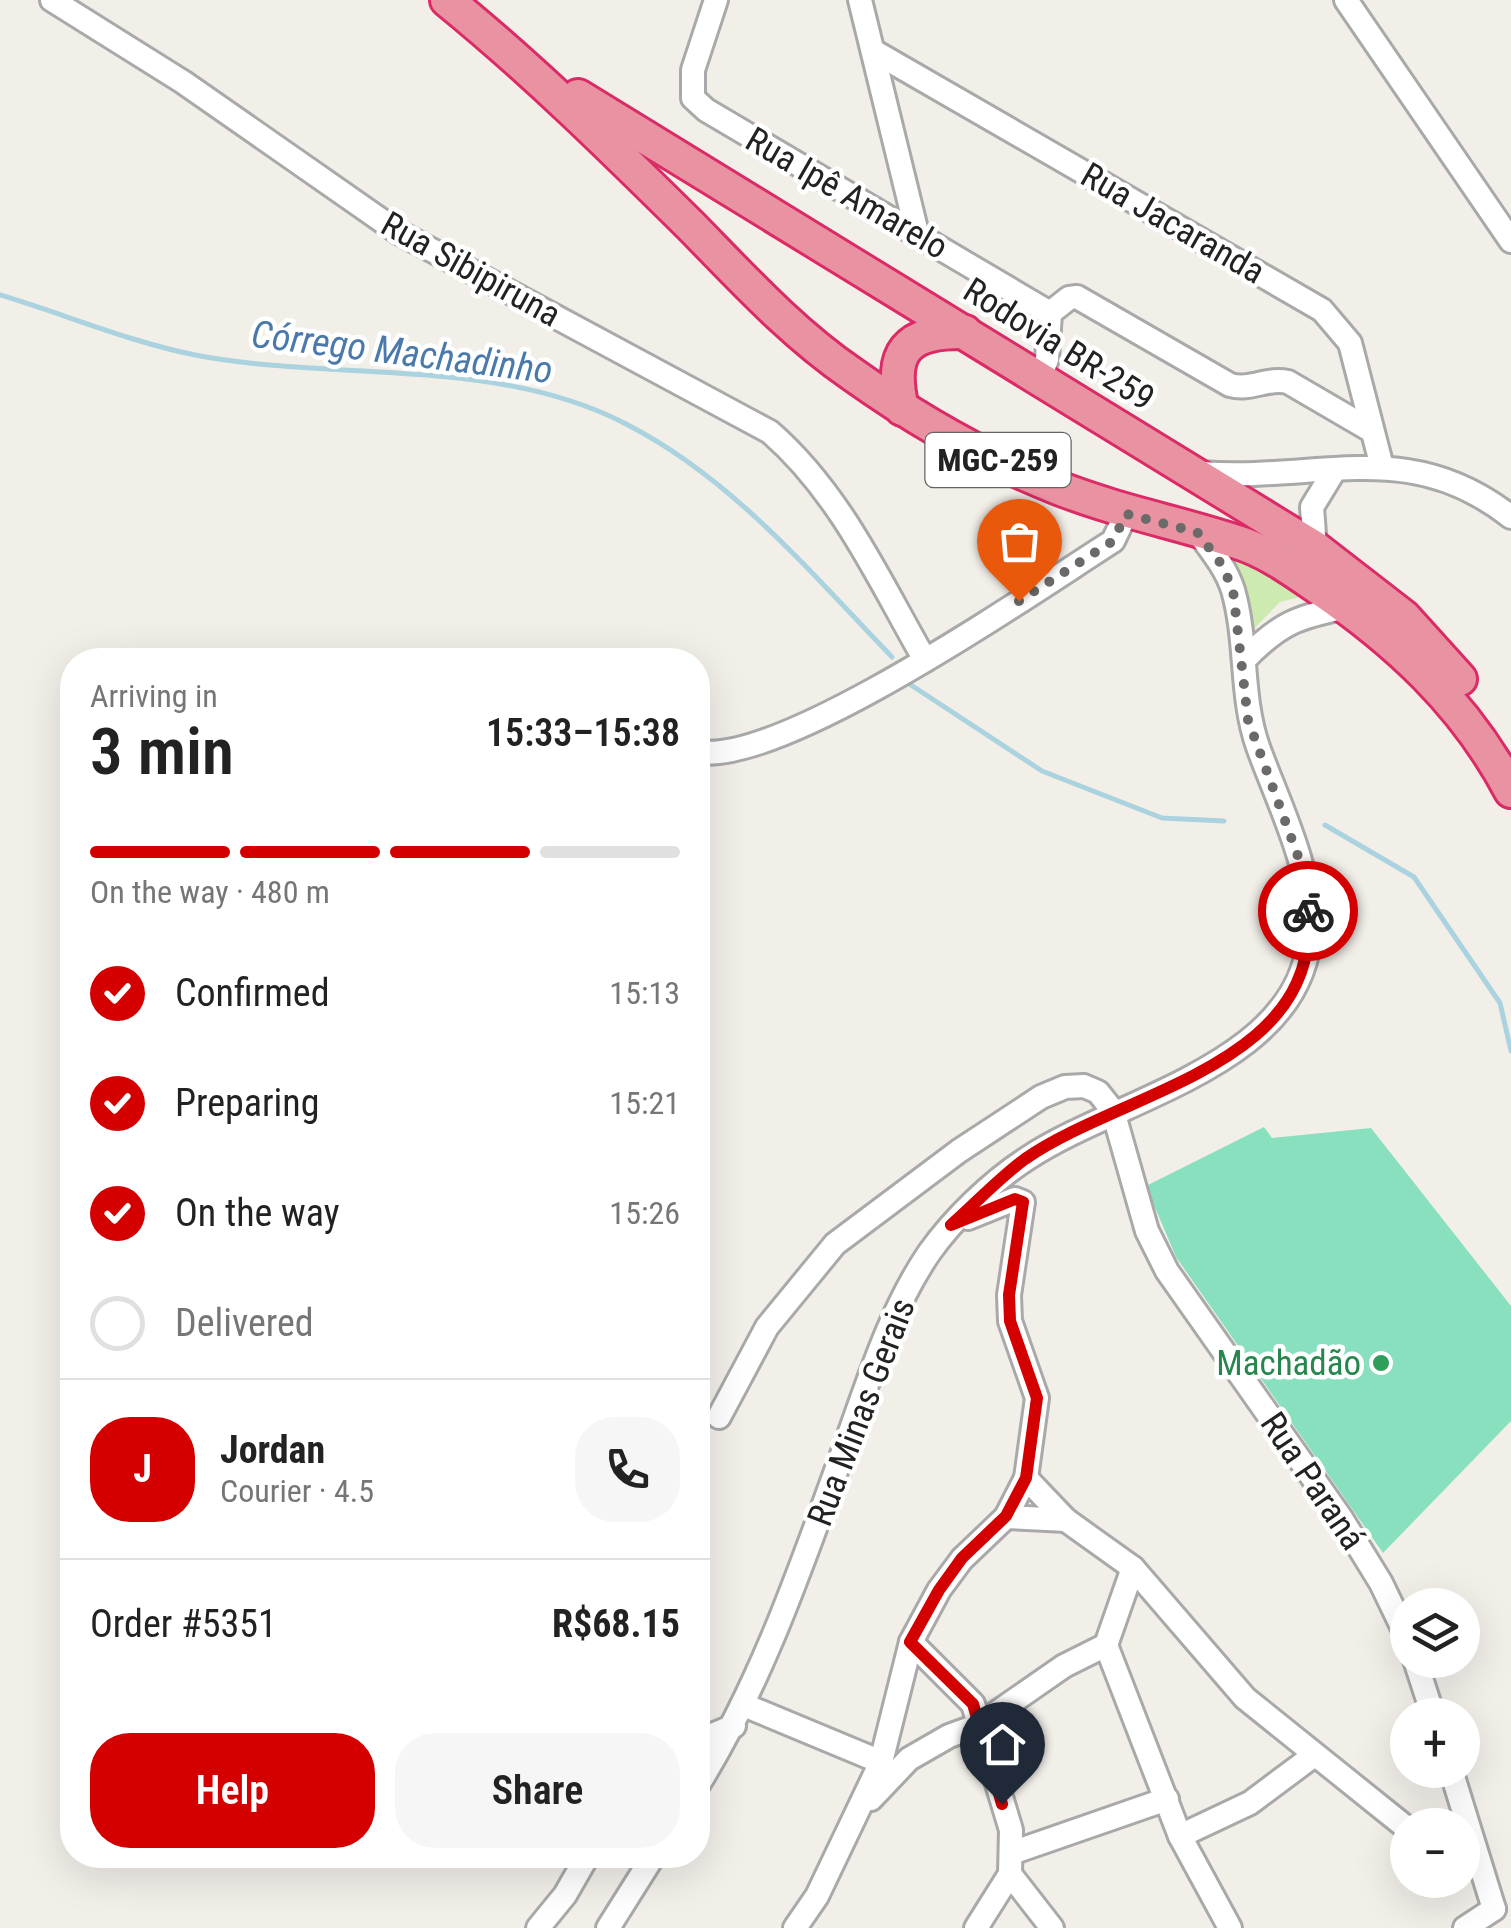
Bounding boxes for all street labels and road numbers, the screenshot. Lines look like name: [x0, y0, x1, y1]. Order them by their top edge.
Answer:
street label: Rua Ipê Amarelo: [738, 119, 955, 268]
street label: Rua Jacaranda: [1074, 154, 1272, 292]
street label: Rua Sibipiruna: [374, 203, 567, 335]
street label: Rodovia BR-259: [956, 270, 1162, 419]
road number: MGC-259: [926, 433, 1070, 487]
street label: Rua Minas Gerais: [799, 1293, 924, 1532]
street label: Rua Paraná: [1252, 1405, 1373, 1558]

